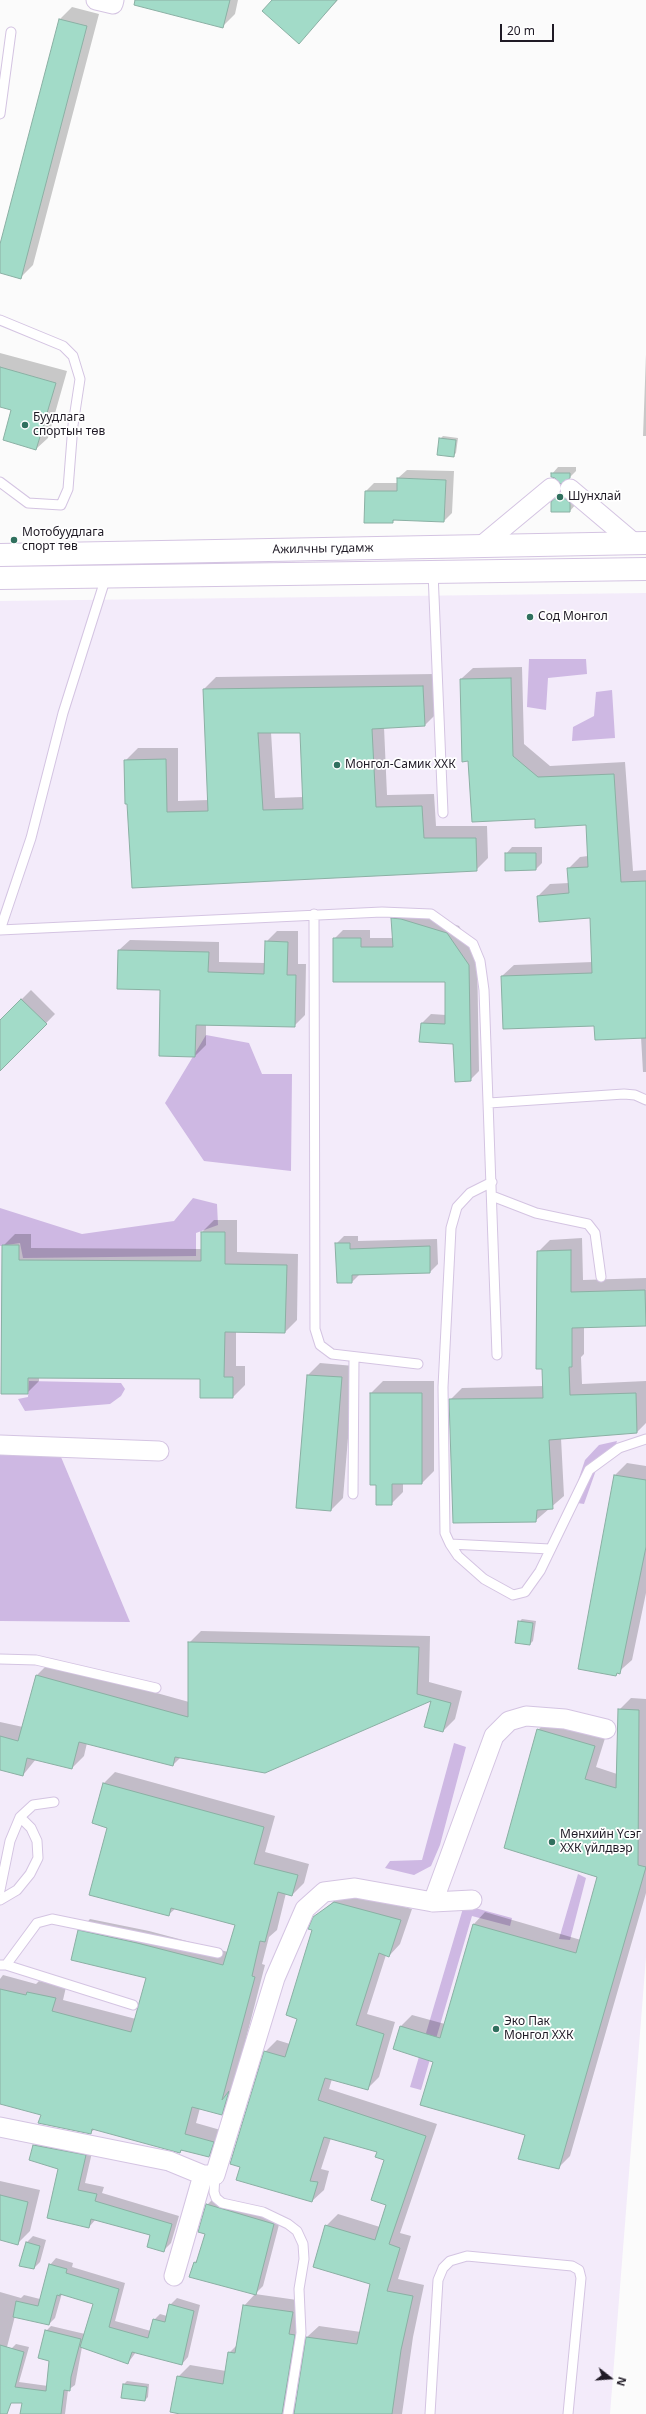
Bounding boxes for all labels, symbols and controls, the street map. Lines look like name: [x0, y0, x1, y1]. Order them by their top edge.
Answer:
scale bar: [502, 16, 556, 42]
text: 20 m: [507, 22, 535, 39]
place label: Буудлага спортын төв: [33, 411, 105, 439]
marker: Буудлага спортын төв: [20, 420, 30, 430]
place label: Шунхлай: [568, 490, 621, 504]
marker: Шунхлай: [555, 492, 565, 502]
place label: Мотобуудлага спорт төв: [22, 526, 104, 554]
marker: Мотобуудлага спорт төв: [9, 535, 19, 545]
street label: Ажилчны гудамж: [272, 541, 374, 557]
place label: Сод Монгол: [538, 610, 608, 624]
marker: Сод Монгол: [525, 612, 535, 622]
place label: Монгол-Самик ХХК: [345, 758, 456, 772]
marker: Монгол-Самик ХХК: [332, 760, 342, 770]
place label: Мөнхийн Үсэг ХХК үйлдвэр: [560, 1828, 641, 1856]
marker: Мөнхийн Үсэг ХХК үйлдвэр: [547, 1837, 557, 1847]
place label: Эко Пак Монгол ХХК: [504, 2015, 573, 2043]
marker: Эко Пак Монгол ХХК: [491, 2024, 501, 2034]
north arrow: [590, 2358, 630, 2398]
text: N: [613, 2375, 630, 2388]

